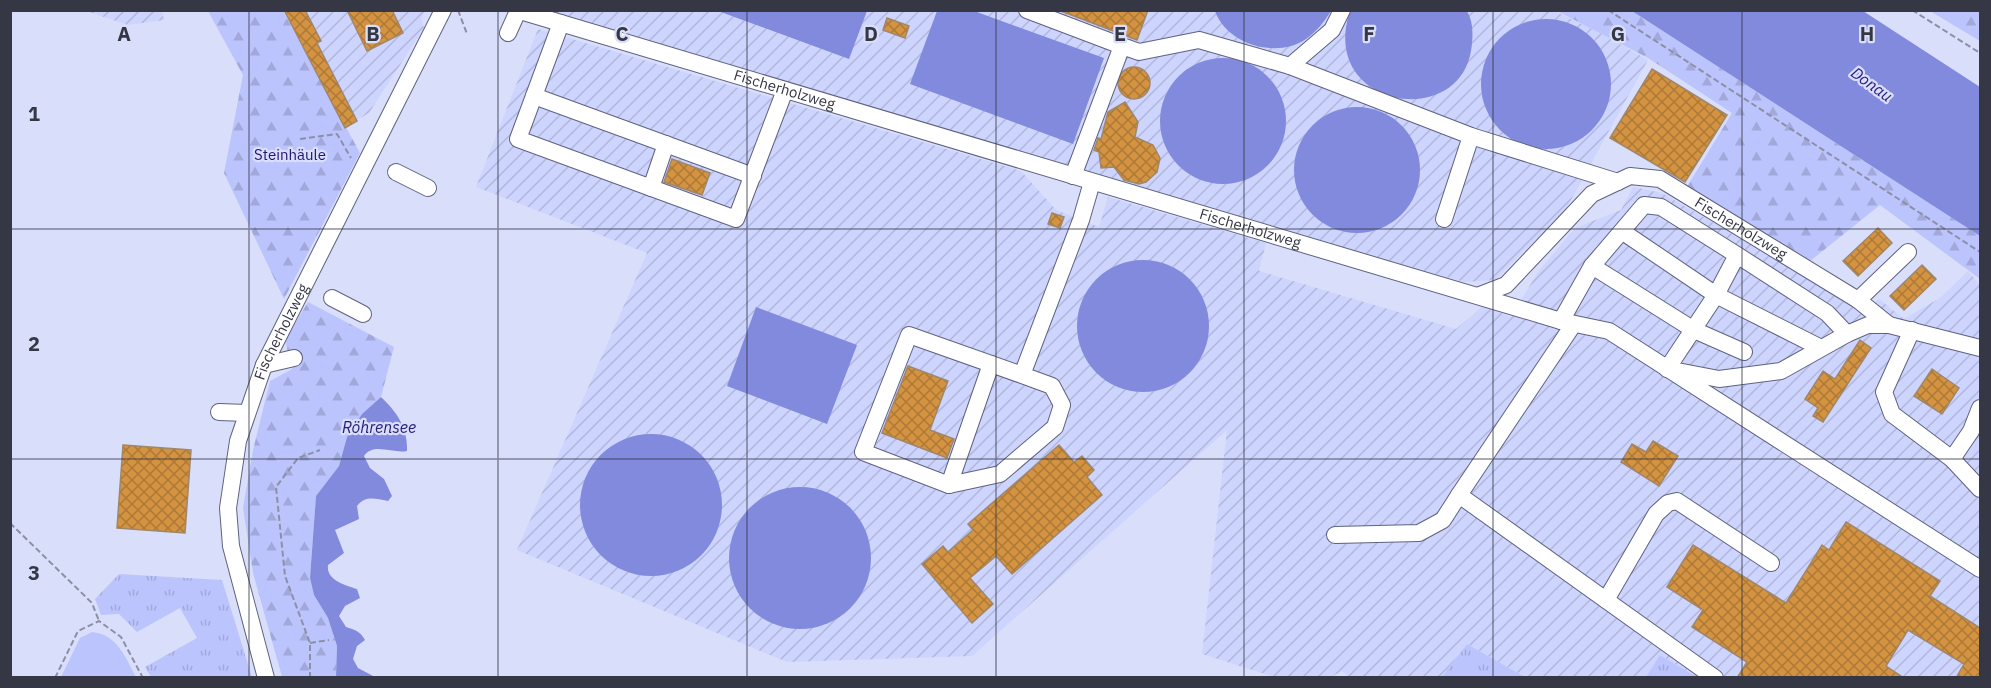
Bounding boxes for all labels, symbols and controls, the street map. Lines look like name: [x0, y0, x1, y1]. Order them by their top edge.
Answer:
text: A: [117, 20, 131, 47]
text: B: [366, 20, 380, 47]
text: C: [615, 20, 629, 47]
text: D: [864, 20, 878, 47]
text: E: [1114, 20, 1126, 47]
text: F: [1363, 20, 1375, 47]
text: G: [1611, 20, 1625, 47]
text: H: [1860, 20, 1874, 47]
water label: Donau: [1847, 62, 1897, 106]
street label: Fischerholzweg: [732, 65, 838, 113]
text: 1: [28, 100, 40, 127]
park label: Steinhäule: [254, 145, 326, 164]
street label: Fischerholzweg: [1691, 193, 1791, 263]
street label: Fischerholzweg: [1197, 204, 1303, 252]
street label: Fischerholzweg: [250, 280, 312, 382]
text: 2: [28, 330, 40, 357]
water label: Röhrensee: [342, 417, 416, 437]
text: 3: [28, 559, 40, 586]

